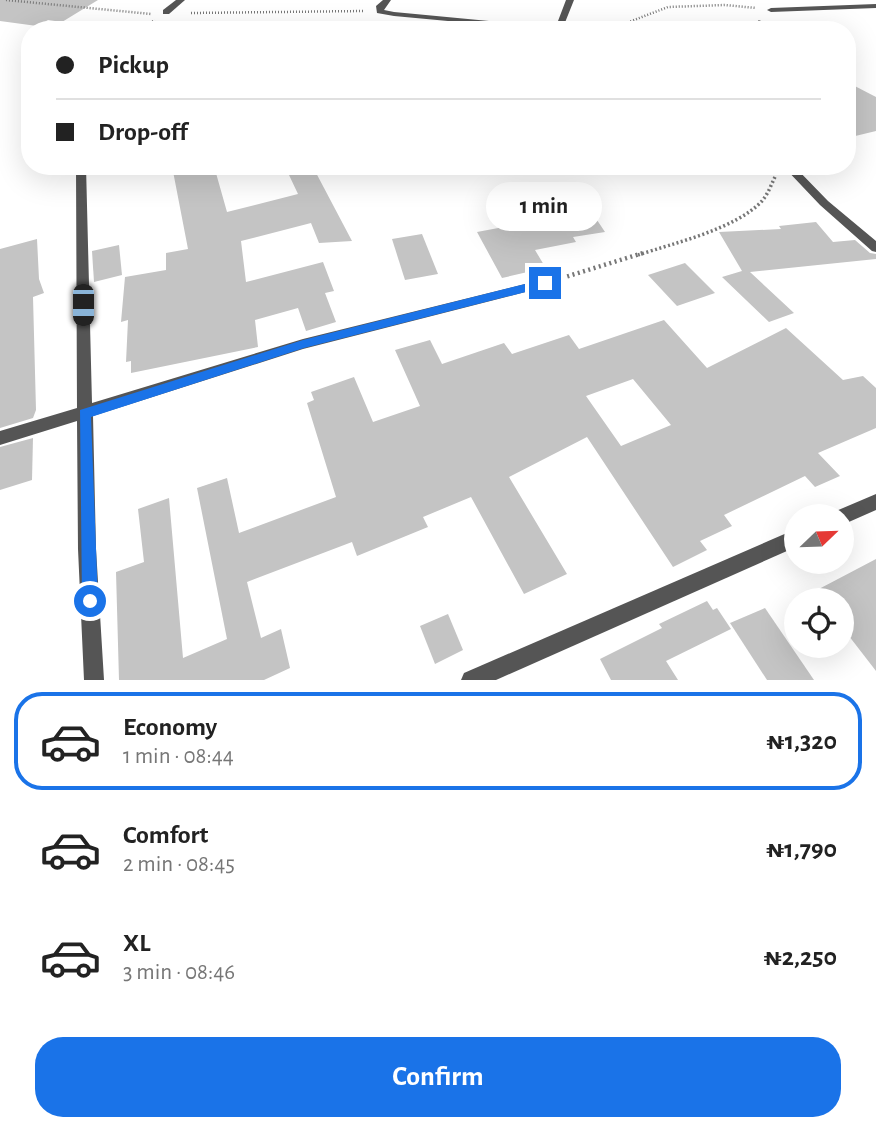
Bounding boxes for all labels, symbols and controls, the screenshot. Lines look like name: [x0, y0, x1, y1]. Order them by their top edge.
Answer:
text: Pickup: [98, 52, 169, 78]
text: Drop-off: [98, 119, 187, 145]
callout: 1 min: [487, 182, 603, 230]
text: 1 min: [520, 195, 568, 218]
route end: [529, 267, 561, 299]
car: [73, 284, 94, 326]
north arrow: [784, 504, 854, 574]
map controls: [784, 504, 854, 658]
route start: [74, 585, 106, 617]
button: locate: [784, 588, 854, 658]
icon: car: [39, 710, 102, 773]
text: Economy: [123, 714, 217, 740]
text: ₦1,320: [766, 728, 837, 754]
text: 1 min · 08:44: [123, 745, 234, 768]
icon: car: [39, 818, 102, 881]
text: Comfort: [123, 822, 208, 848]
text: ₦1,790: [766, 836, 837, 862]
text: 2 min · 08:45: [123, 853, 235, 876]
icon: car: [39, 926, 102, 989]
text: XL: [123, 930, 150, 956]
text: ₦2,250: [763, 944, 837, 970]
text: 3 min · 08:46: [123, 961, 235, 984]
button: Confirm: [35, 1037, 841, 1117]

